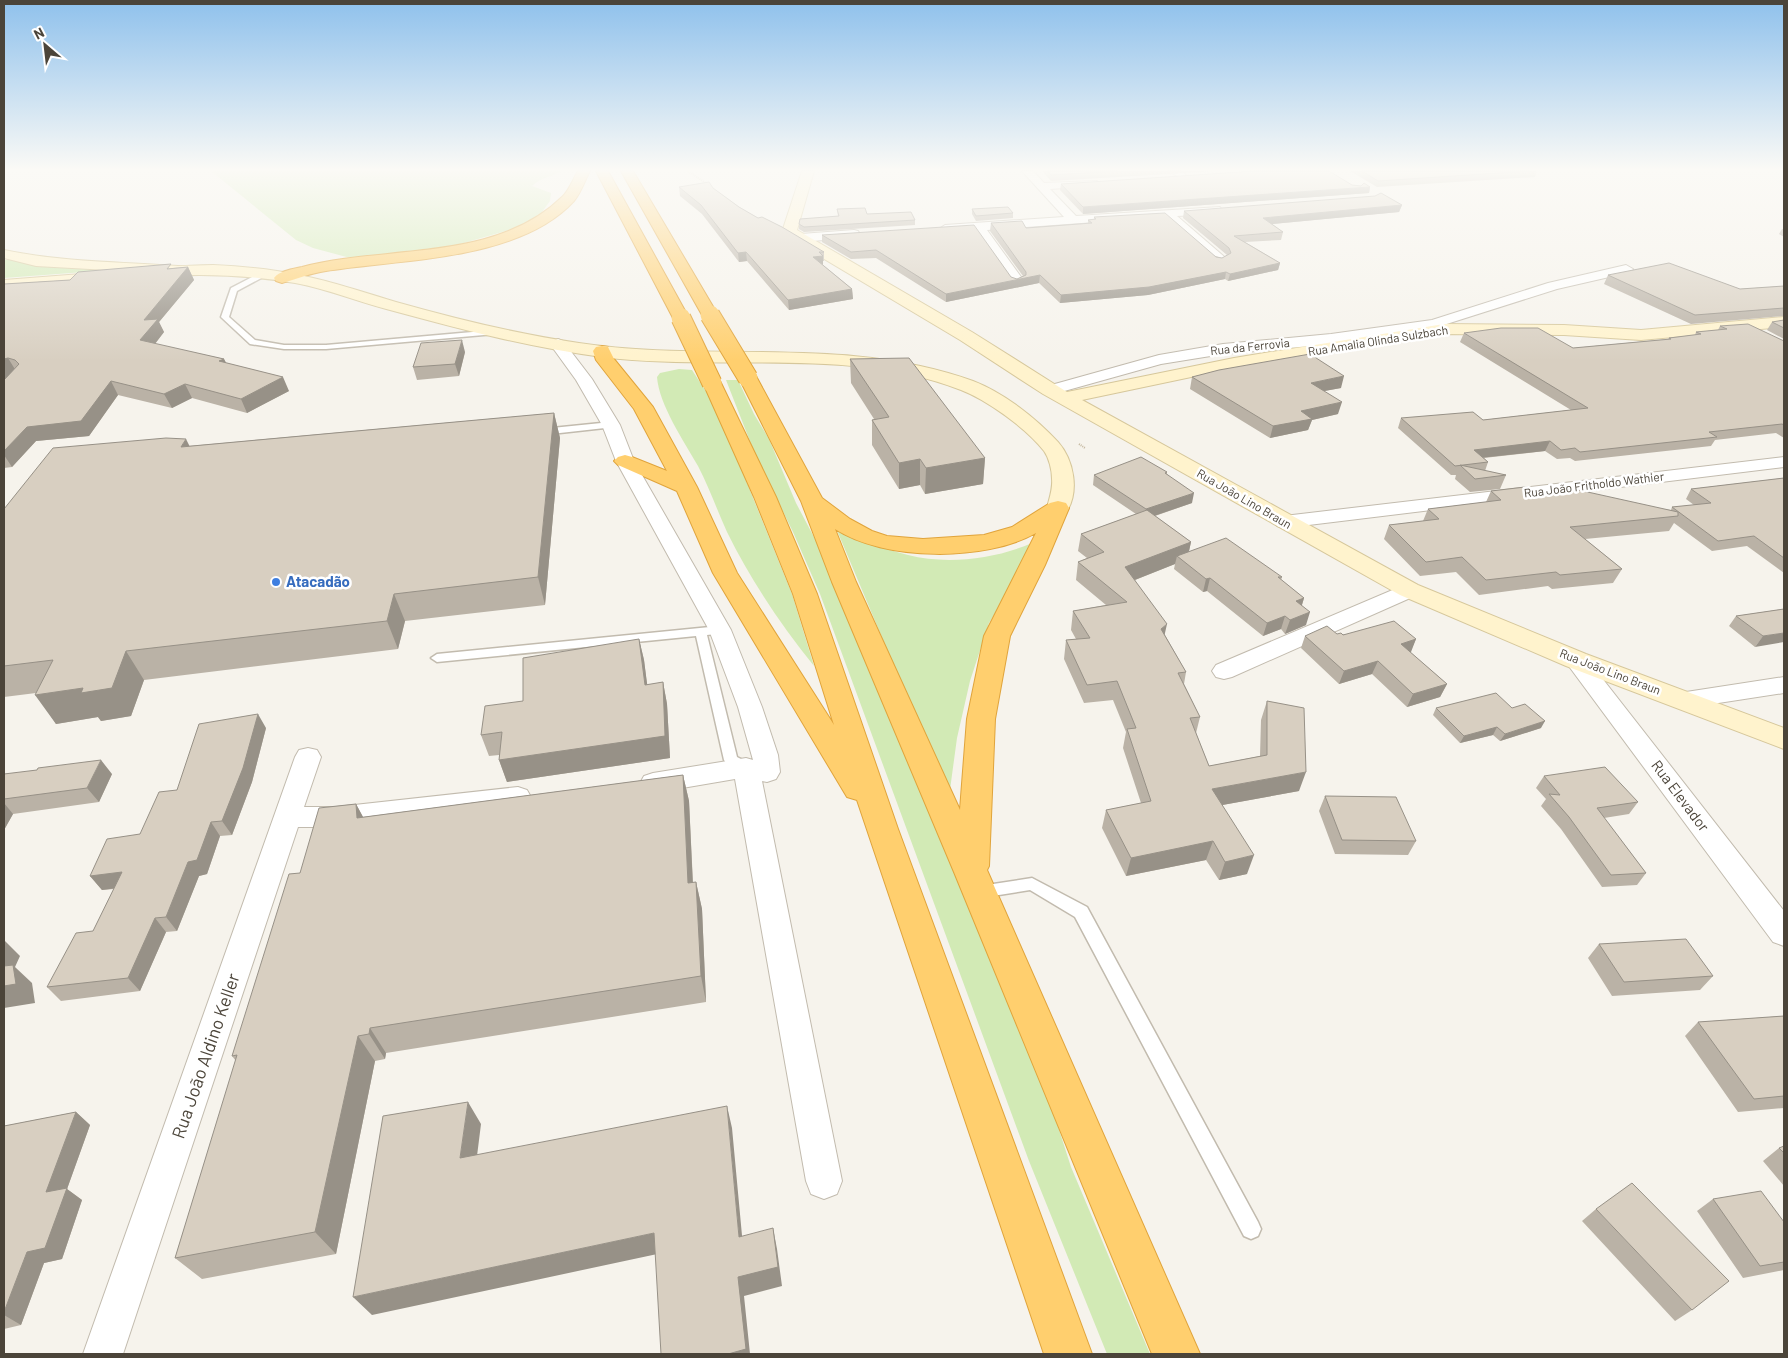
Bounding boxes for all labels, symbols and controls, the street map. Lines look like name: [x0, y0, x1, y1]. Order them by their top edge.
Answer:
north arrow: [20, 20, 70, 70]
text: N: [31, 23, 47, 43]
street label: Rua Amalia Olinda Sulzbach: [1307, 322, 1449, 358]
street label: Rua da Ferrovia: [1209, 335, 1290, 357]
street label: Rua João Lino Braun: [1195, 465, 1294, 531]
street label: Rua João Fritholdo Wathier: [1523, 468, 1665, 500]
place label: Atacadão: [286, 572, 350, 590]
marker: Atacadão: [270, 576, 282, 588]
street label: Rua João Lino Braun: [1558, 645, 1663, 697]
street label: Rua Elevador: [1648, 756, 1714, 835]
street label: Rua João Aldino Keller: [166, 970, 244, 1141]

